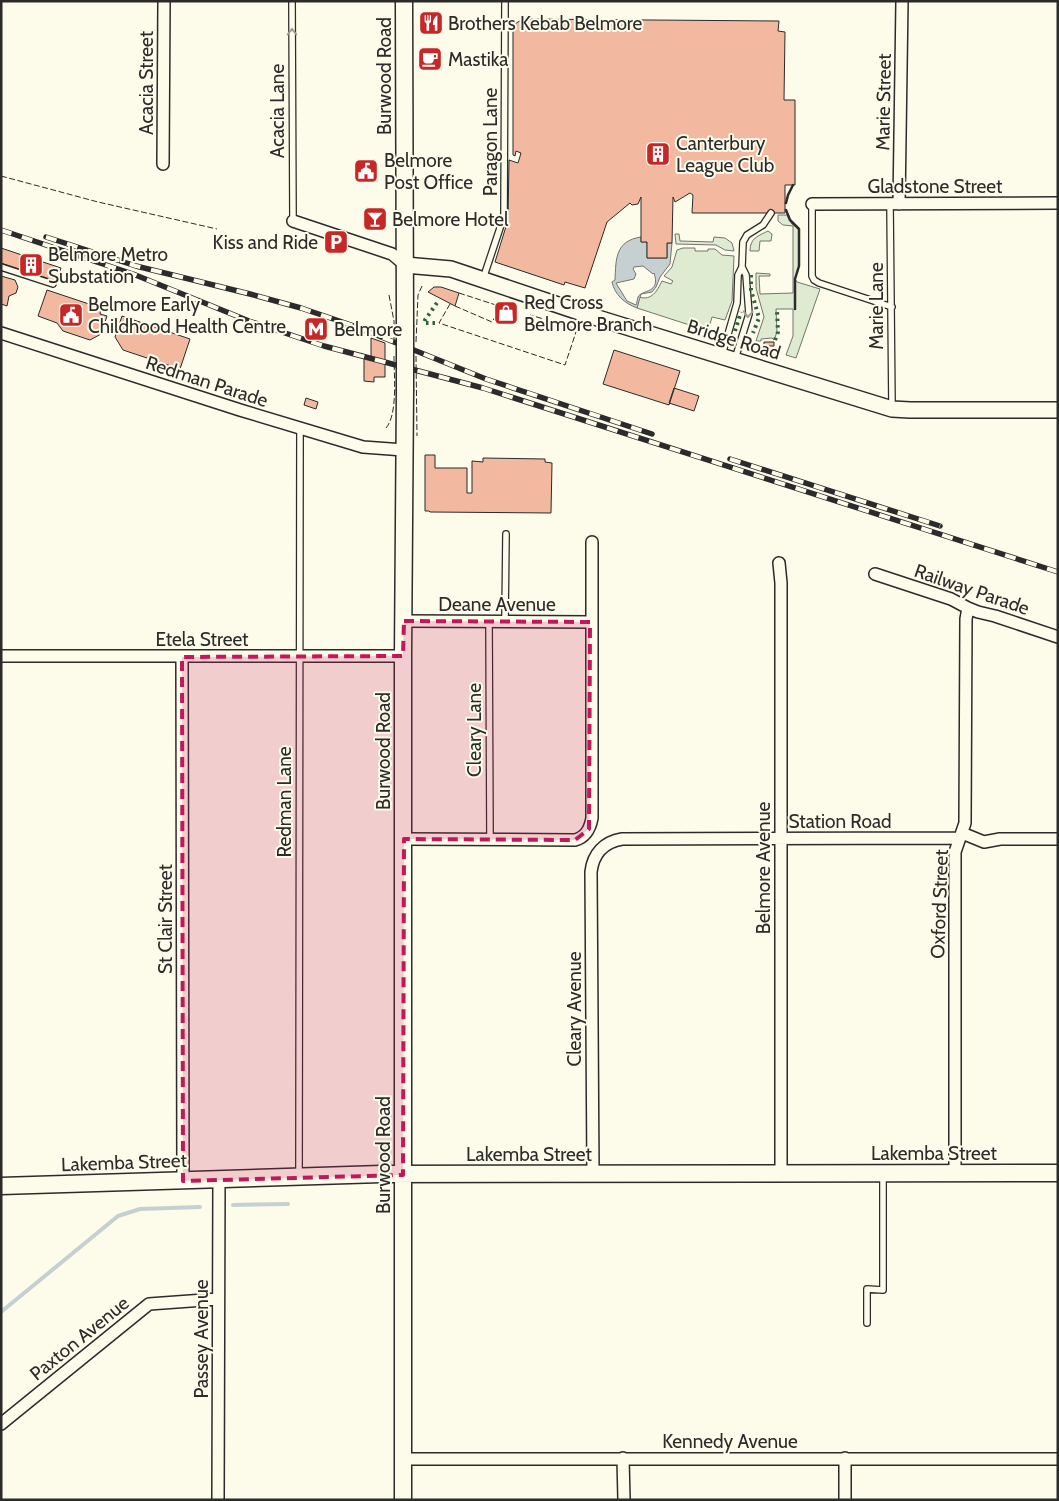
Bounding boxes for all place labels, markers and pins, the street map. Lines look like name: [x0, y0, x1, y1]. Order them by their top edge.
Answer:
restaurant icon: Brothers Kebab Belmore: [418, 10, 444, 36]
place label: Brothers Kebab Belmore: [448, 12, 643, 35]
cafe icon: Mastika: [417, 46, 443, 72]
place label: Mastika: [448, 48, 508, 71]
place label: Canterbury League Club: [676, 132, 774, 177]
building icon: Canterbury League Club: [645, 141, 671, 167]
place label: Belmore Post Office: [384, 149, 473, 194]
public building icon: Belmore Post Office: [353, 158, 379, 184]
bar icon: Belmore Hotel: [362, 206, 388, 232]
place label: Belmore Hotel: [392, 208, 509, 231]
parking icon: Kiss and Ride: [323, 229, 349, 255]
place label: Kiss and Ride: [213, 231, 318, 254]
place label: Belmore Metro Substation: [48, 243, 168, 288]
building icon: Belmore Metro Substation: [18, 252, 44, 278]
place label: Red Cross Belmore Branch: [524, 291, 652, 336]
place label: Belmore Early Childhood Health Centre: [88, 293, 286, 338]
shop icon: Red Cross Belmore Branch: [493, 300, 519, 326]
public building icon: Belmore Early Childhood Health Centre: [58, 302, 84, 328]
metro station icon: Belmore: [303, 316, 329, 342]
place label: Belmore: [334, 318, 402, 341]

